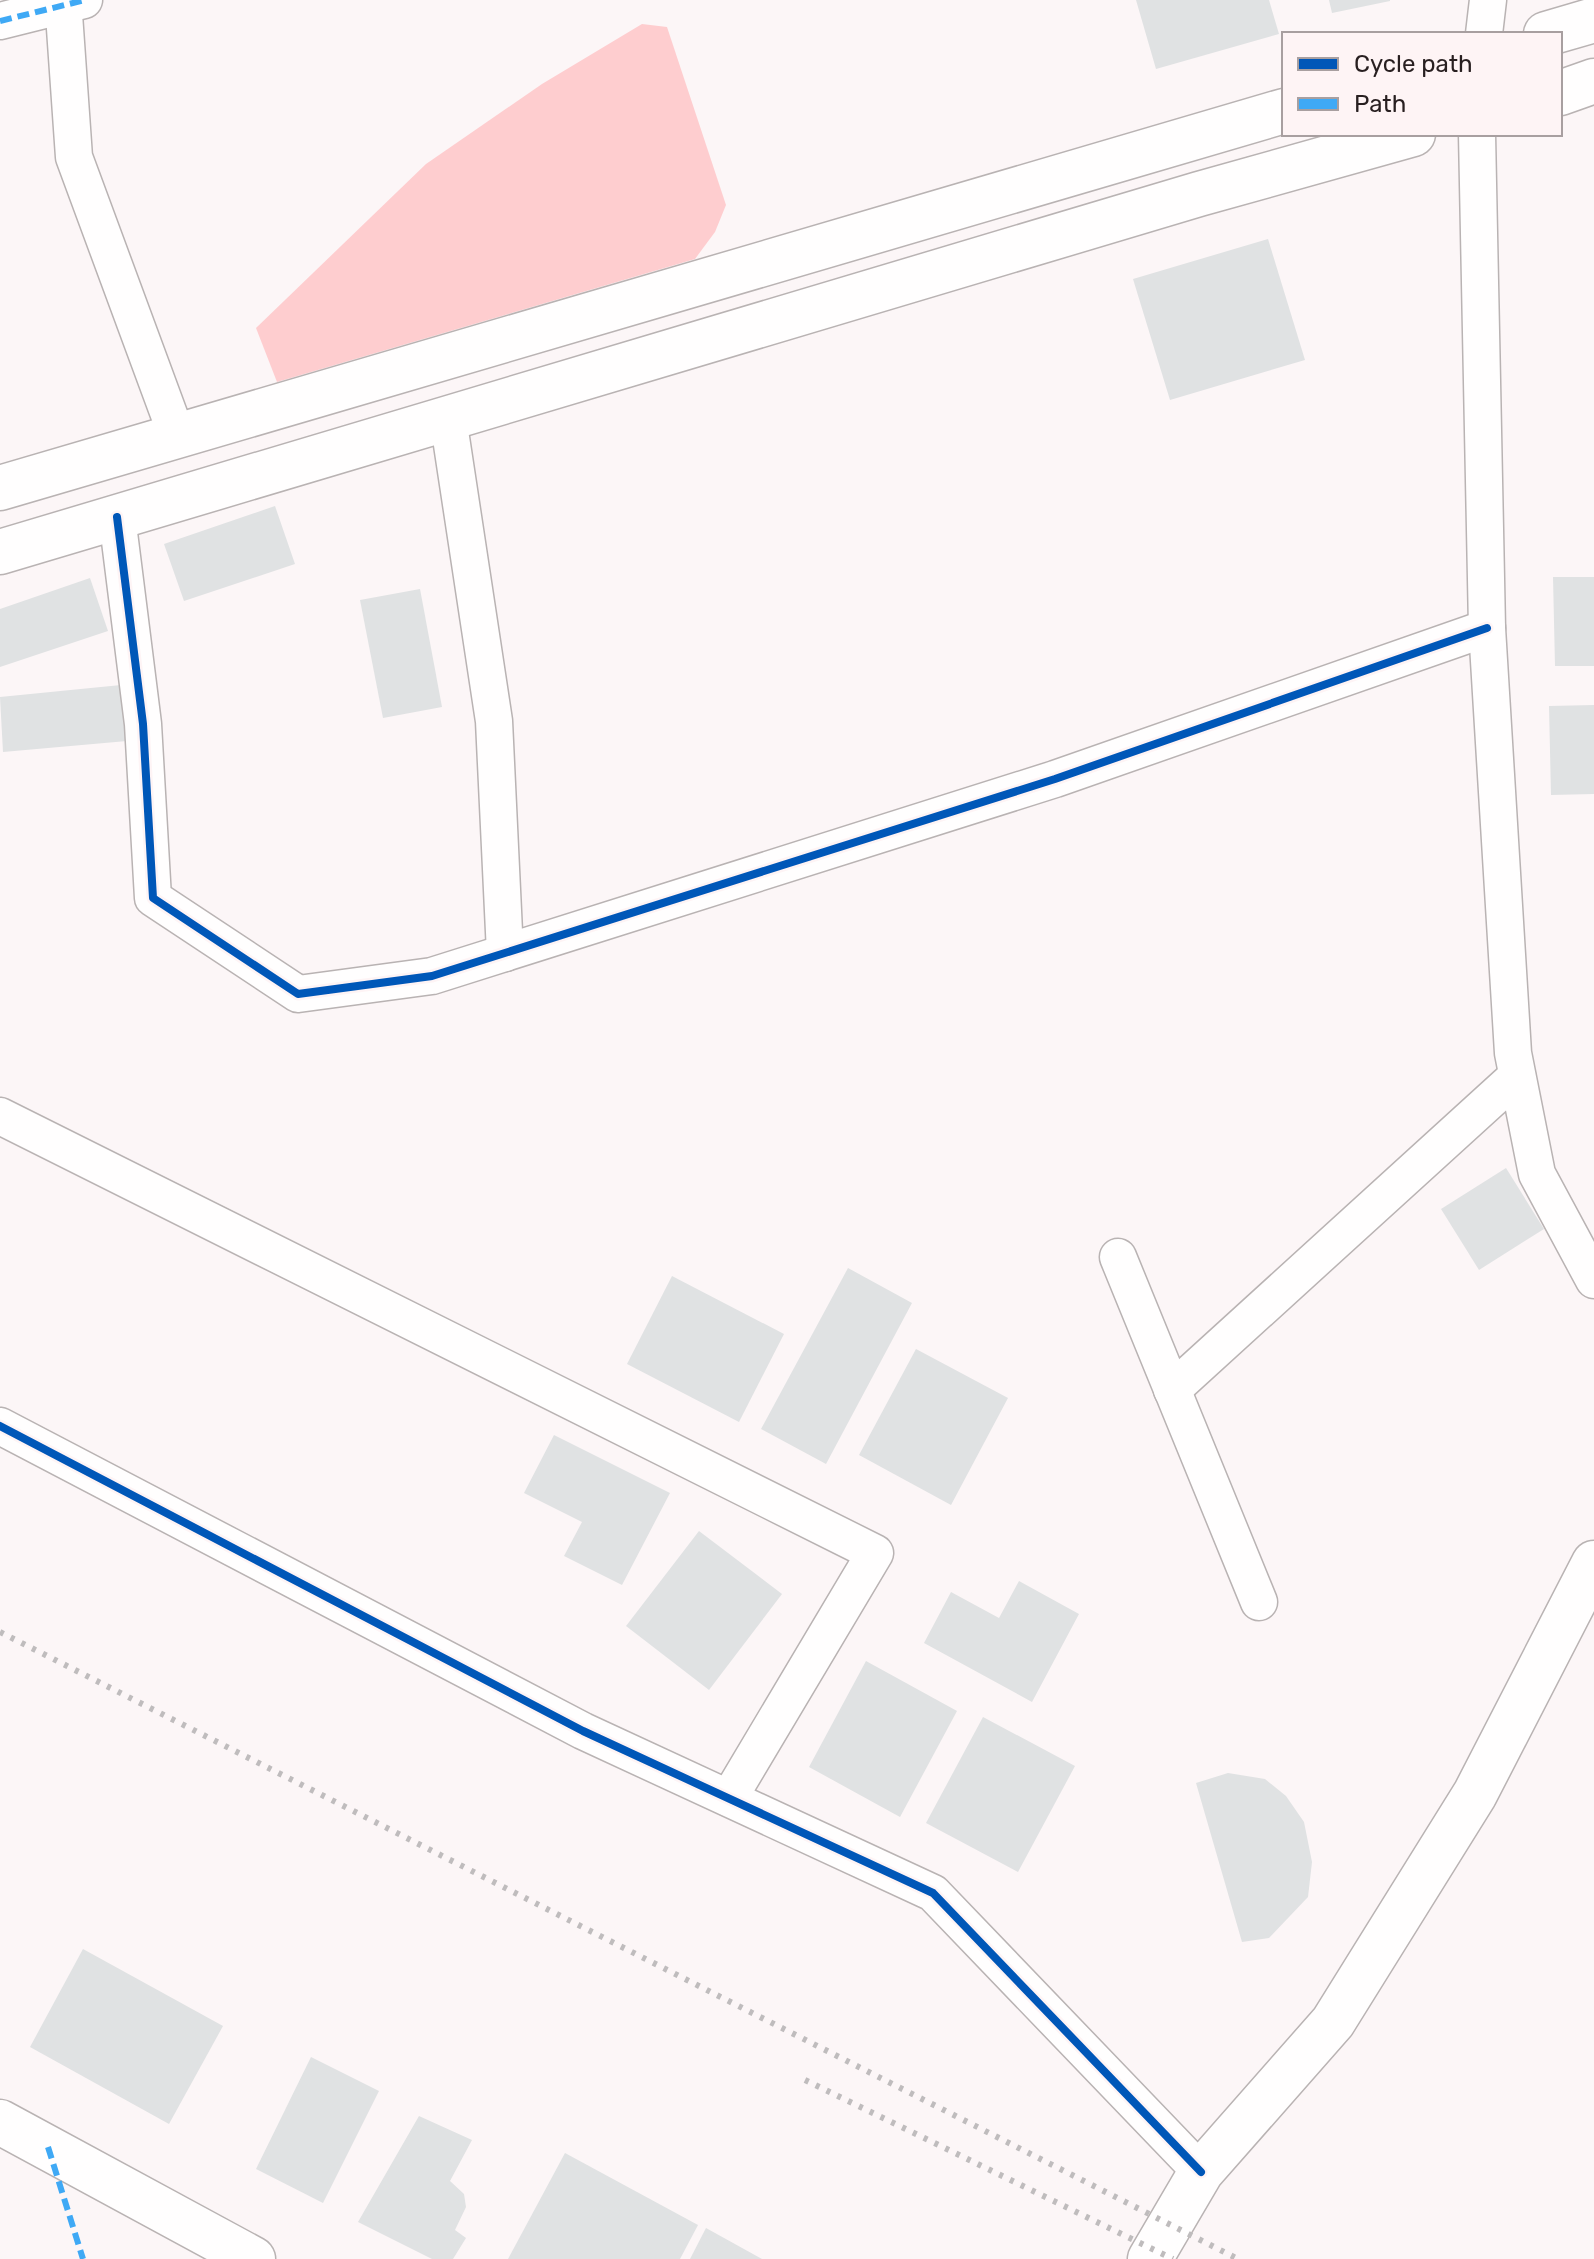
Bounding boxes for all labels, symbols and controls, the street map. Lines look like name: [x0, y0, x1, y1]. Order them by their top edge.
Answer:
legend: [1282, 32, 1562, 136]
text: Cycle path: [1354, 50, 1473, 78]
text: Path: [1354, 90, 1406, 118]

